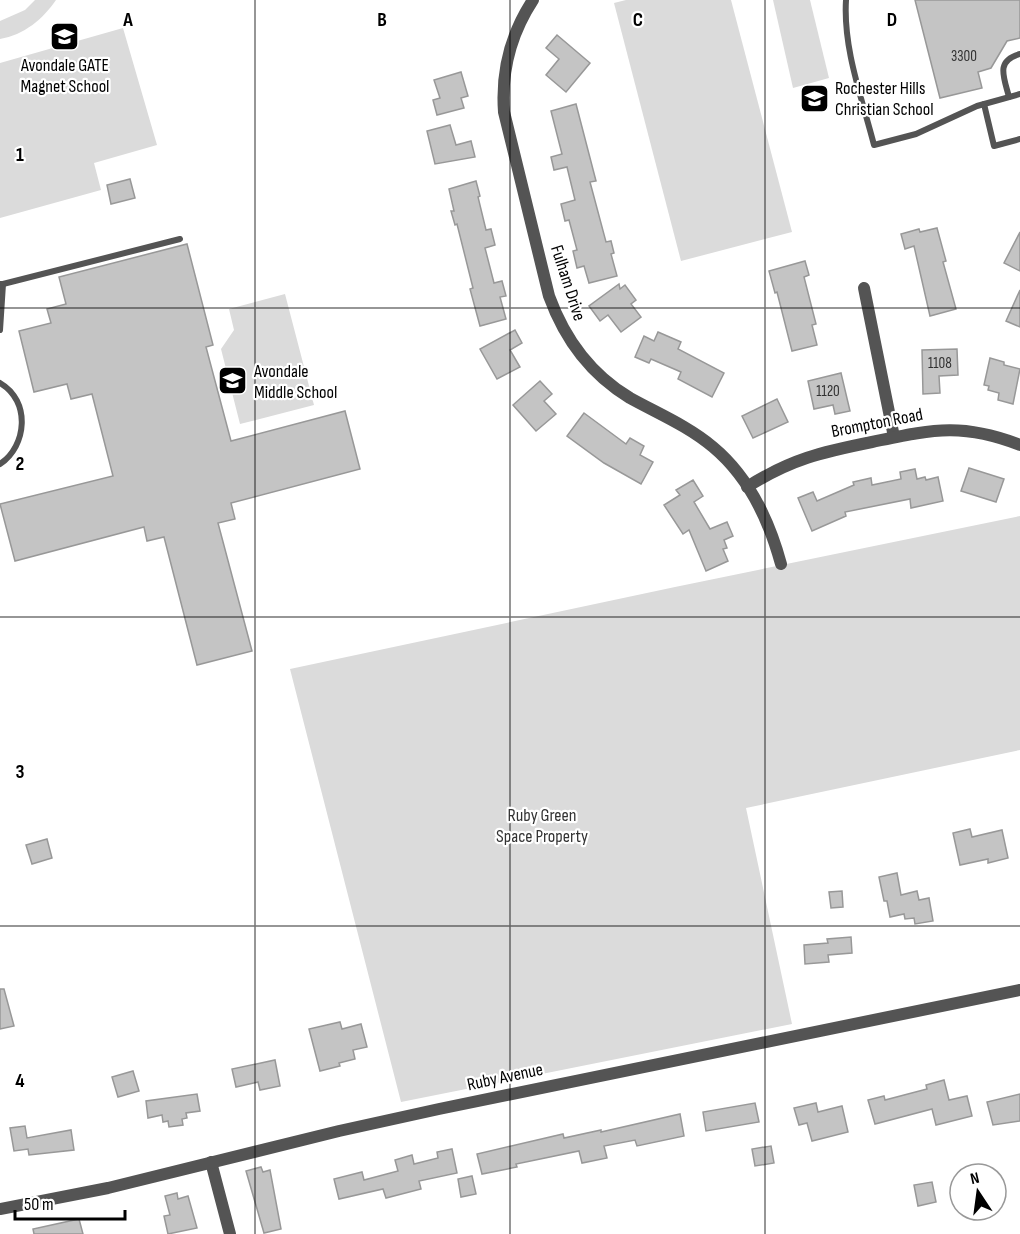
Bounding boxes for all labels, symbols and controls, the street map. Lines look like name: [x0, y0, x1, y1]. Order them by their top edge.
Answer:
text: A: [122, 8, 133, 32]
text: B: [377, 8, 387, 32]
text: C: [633, 8, 643, 32]
text: D: [887, 8, 897, 32]
school or university icon: Avondale GATE Magnet School: [49, 20, 81, 52]
house number: 3300: [951, 47, 977, 66]
place label: Avondale GATE Magnet School: [20, 55, 109, 97]
place label: Rochester Hills Christian School: [835, 78, 934, 120]
school or university icon: Rochester Hills Christian School: [798, 82, 830, 114]
text: 1: [16, 143, 24, 167]
street label: Fulham Drive: [546, 243, 590, 323]
house number: 1108: [928, 354, 952, 373]
place label: Avondale Middle School: [253, 361, 337, 403]
school or university icon: Avondale Middle School: [217, 365, 249, 397]
house number: 1120: [816, 382, 840, 401]
street label: Brompton Road: [829, 404, 925, 442]
text: 2: [16, 452, 24, 476]
text: 3: [16, 760, 25, 784]
park label: Ruby Green Space Property: [496, 805, 588, 847]
street label: Ruby Avenue: [465, 1059, 545, 1095]
text: 4: [15, 1069, 25, 1093]
north arrow: [948, 1162, 1008, 1222]
text: N: [969, 1169, 981, 1189]
scale bar: [15, 1183, 124, 1221]
text: 50 m: [24, 1194, 54, 1215]

